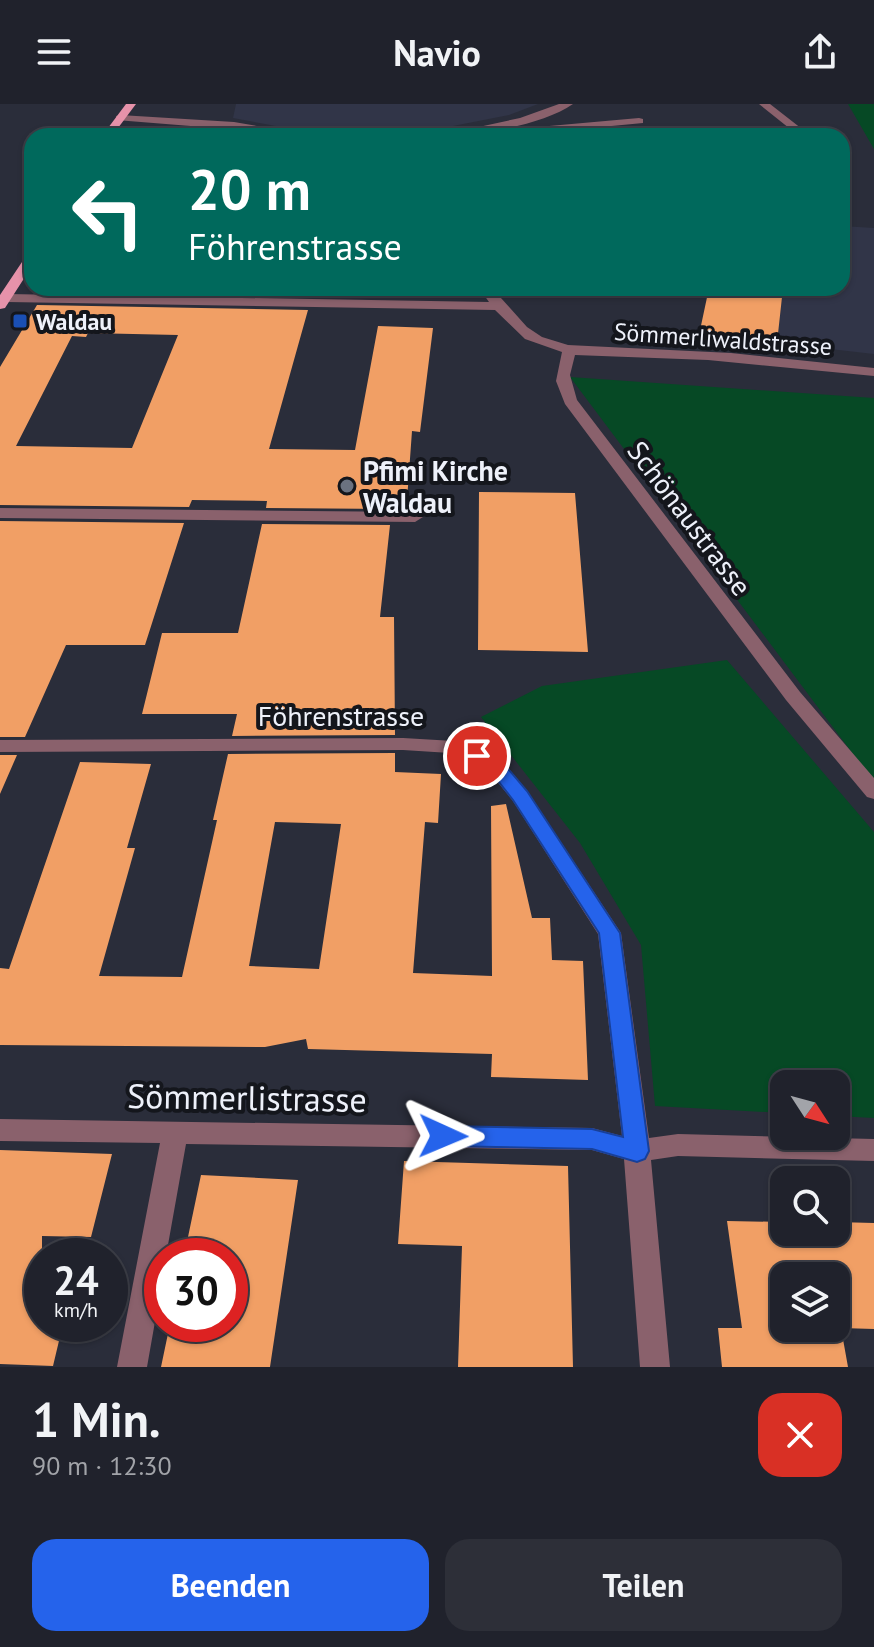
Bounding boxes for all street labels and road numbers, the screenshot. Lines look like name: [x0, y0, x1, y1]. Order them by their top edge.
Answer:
street label: Sömmerliwaldstrasse: [613, 316, 833, 362]
street label: Schönaustrasse: [620, 433, 760, 603]
street label: Föhrenstrasse: [258, 697, 424, 734]
street label: Sömmerlistrasse: [127, 1073, 367, 1121]

